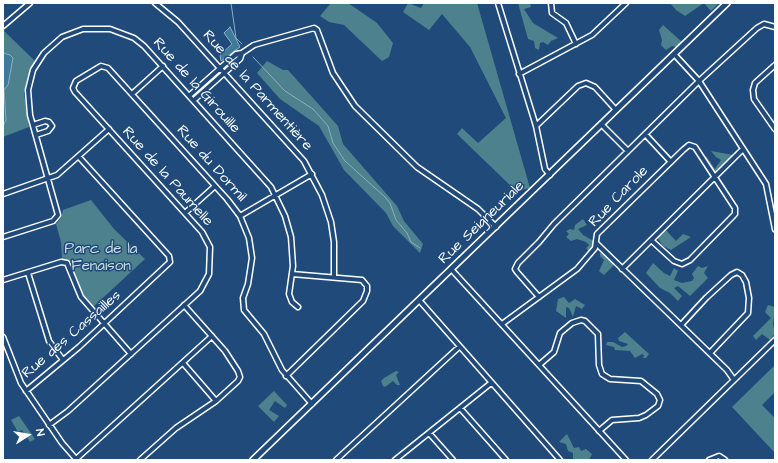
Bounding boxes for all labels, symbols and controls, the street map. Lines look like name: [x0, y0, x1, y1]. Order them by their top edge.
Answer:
street label: Rue de la Parmentière: [198, 27, 316, 155]
street label: Rue de la Girouille: [148, 35, 244, 137]
street label: Rue du Dormil: [172, 122, 250, 206]
street label: Rue de la Paumelle: [118, 124, 216, 230]
street label: Rue Carole: [585, 163, 653, 231]
street label: Rue Seigneuriale: [435, 178, 529, 268]
park label: Parc de la Fenaison: [65, 241, 137, 276]
street label: Rue des Cassailles: [19, 287, 125, 383]
north arrow: [8, 415, 48, 455]
text: N: [32, 427, 48, 437]

